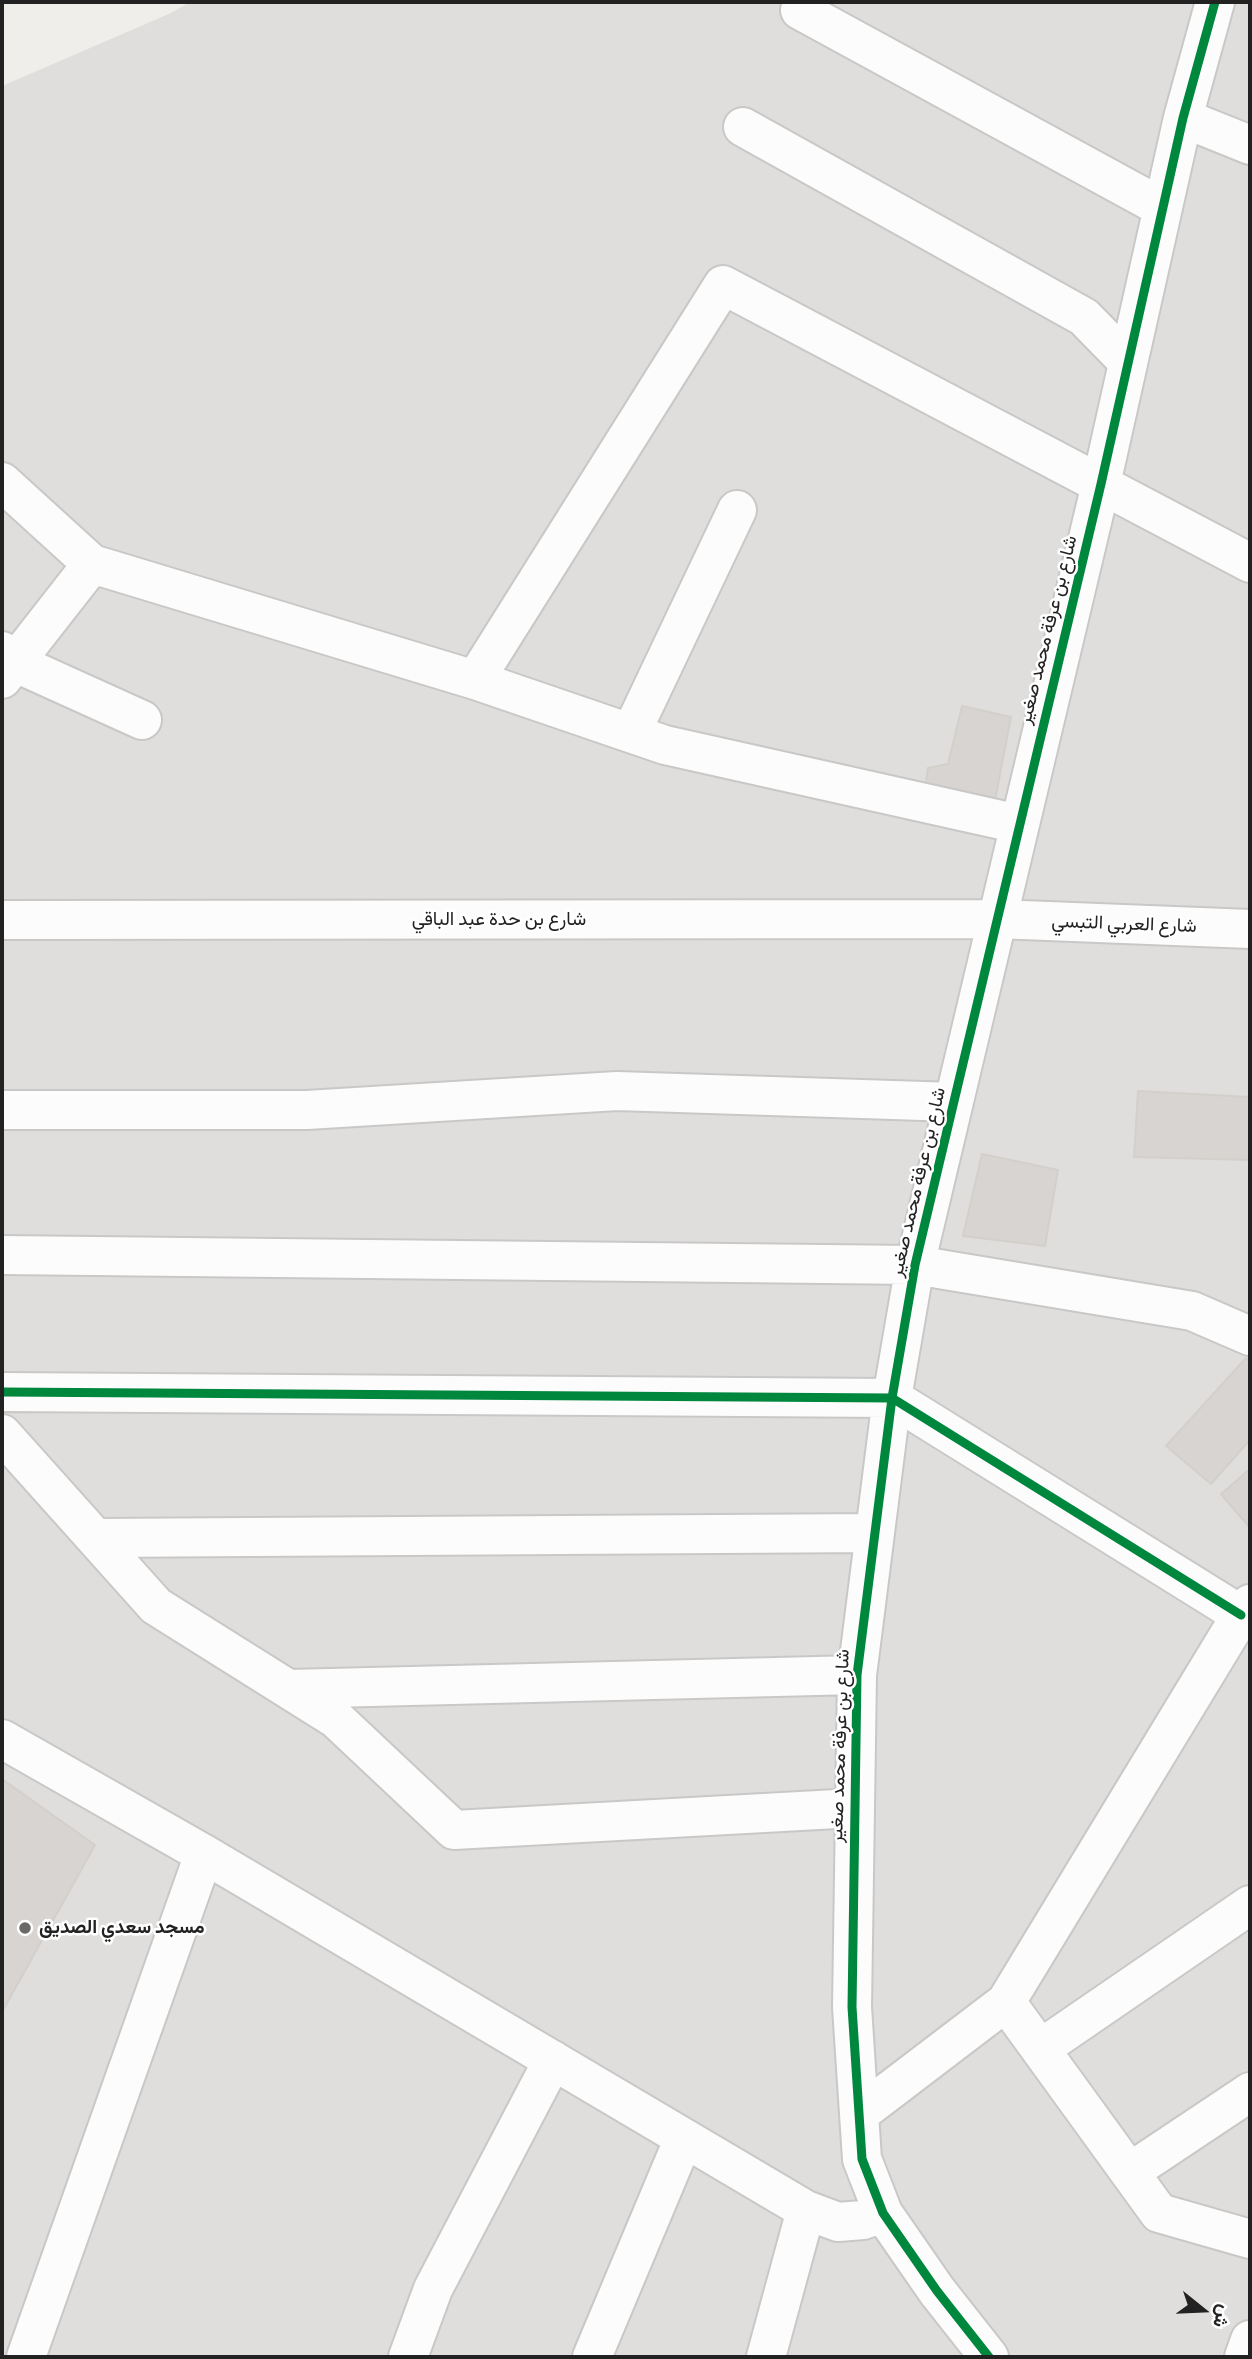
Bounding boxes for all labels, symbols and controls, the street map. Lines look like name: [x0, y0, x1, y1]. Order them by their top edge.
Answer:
street label: شارع بن عرفة محمد صغير: [1013, 533, 1083, 727]
street label: شارع بن حدة عبد الباقي: [412, 909, 586, 931]
street label: شارع العربي التبسي: [1051, 910, 1197, 938]
street label: شارع بن عرفة محمد صغير: [885, 1085, 951, 1279]
street label: شارع بن عرفة محمد صغير: [825, 1649, 855, 1843]
place label: مسجد سعدي الصديق: [39, 1917, 205, 1939]
marker: مسجد سعدي الصديق: [17, 1920, 33, 1936]
north arrow: [1168, 2275, 1238, 2345]
text: ش: [1208, 2302, 1238, 2331]

